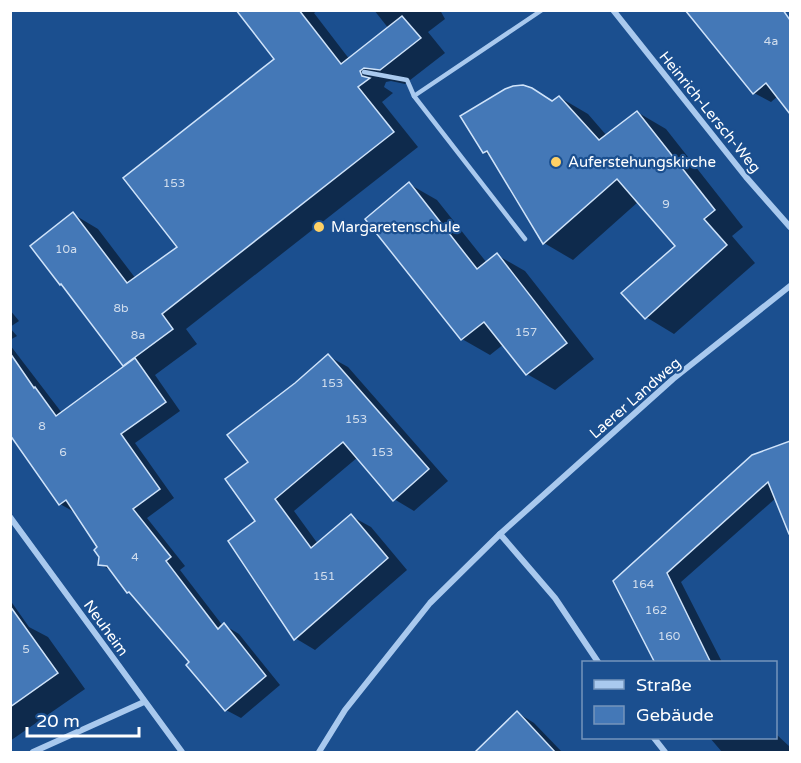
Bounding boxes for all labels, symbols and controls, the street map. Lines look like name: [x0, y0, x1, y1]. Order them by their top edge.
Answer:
house number: 4a: [764, 34, 778, 48]
street label: Heinrich-Lersch-Weg: [655, 48, 765, 176]
place label: Auferstehungskirche: [568, 153, 716, 171]
marker: Auferstehungskirche: [549, 155, 563, 169]
house number: 153: [163, 176, 185, 190]
house number: 9: [662, 197, 670, 211]
place label: Margaretenschule: [331, 218, 460, 236]
marker: Margaretenschule: [312, 220, 326, 234]
house number: 10a: [55, 242, 77, 256]
house number: 8b: [113, 301, 129, 315]
house number: 157: [515, 325, 537, 339]
house number: 8a: [131, 328, 145, 342]
street label: Laerer Landweg: [586, 354, 684, 442]
house number: 153: [321, 376, 343, 390]
house number: 153: [345, 412, 367, 426]
house number: 8: [38, 419, 46, 433]
house number: 6: [59, 445, 67, 459]
house number: 153: [371, 445, 393, 459]
house number: 4: [131, 550, 139, 564]
house number: 151: [313, 569, 335, 583]
house number: 164: [632, 577, 655, 591]
street label: Neuheim: [80, 597, 132, 659]
house number: 162: [645, 603, 667, 617]
house number: 160: [658, 629, 681, 643]
house number: 5: [22, 642, 30, 656]
legend: [582, 661, 777, 739]
text: Straße: [636, 674, 692, 696]
scale bar: [27, 700, 140, 738]
text: Gebäude: [636, 704, 714, 726]
text: 20 m: [36, 710, 80, 732]

